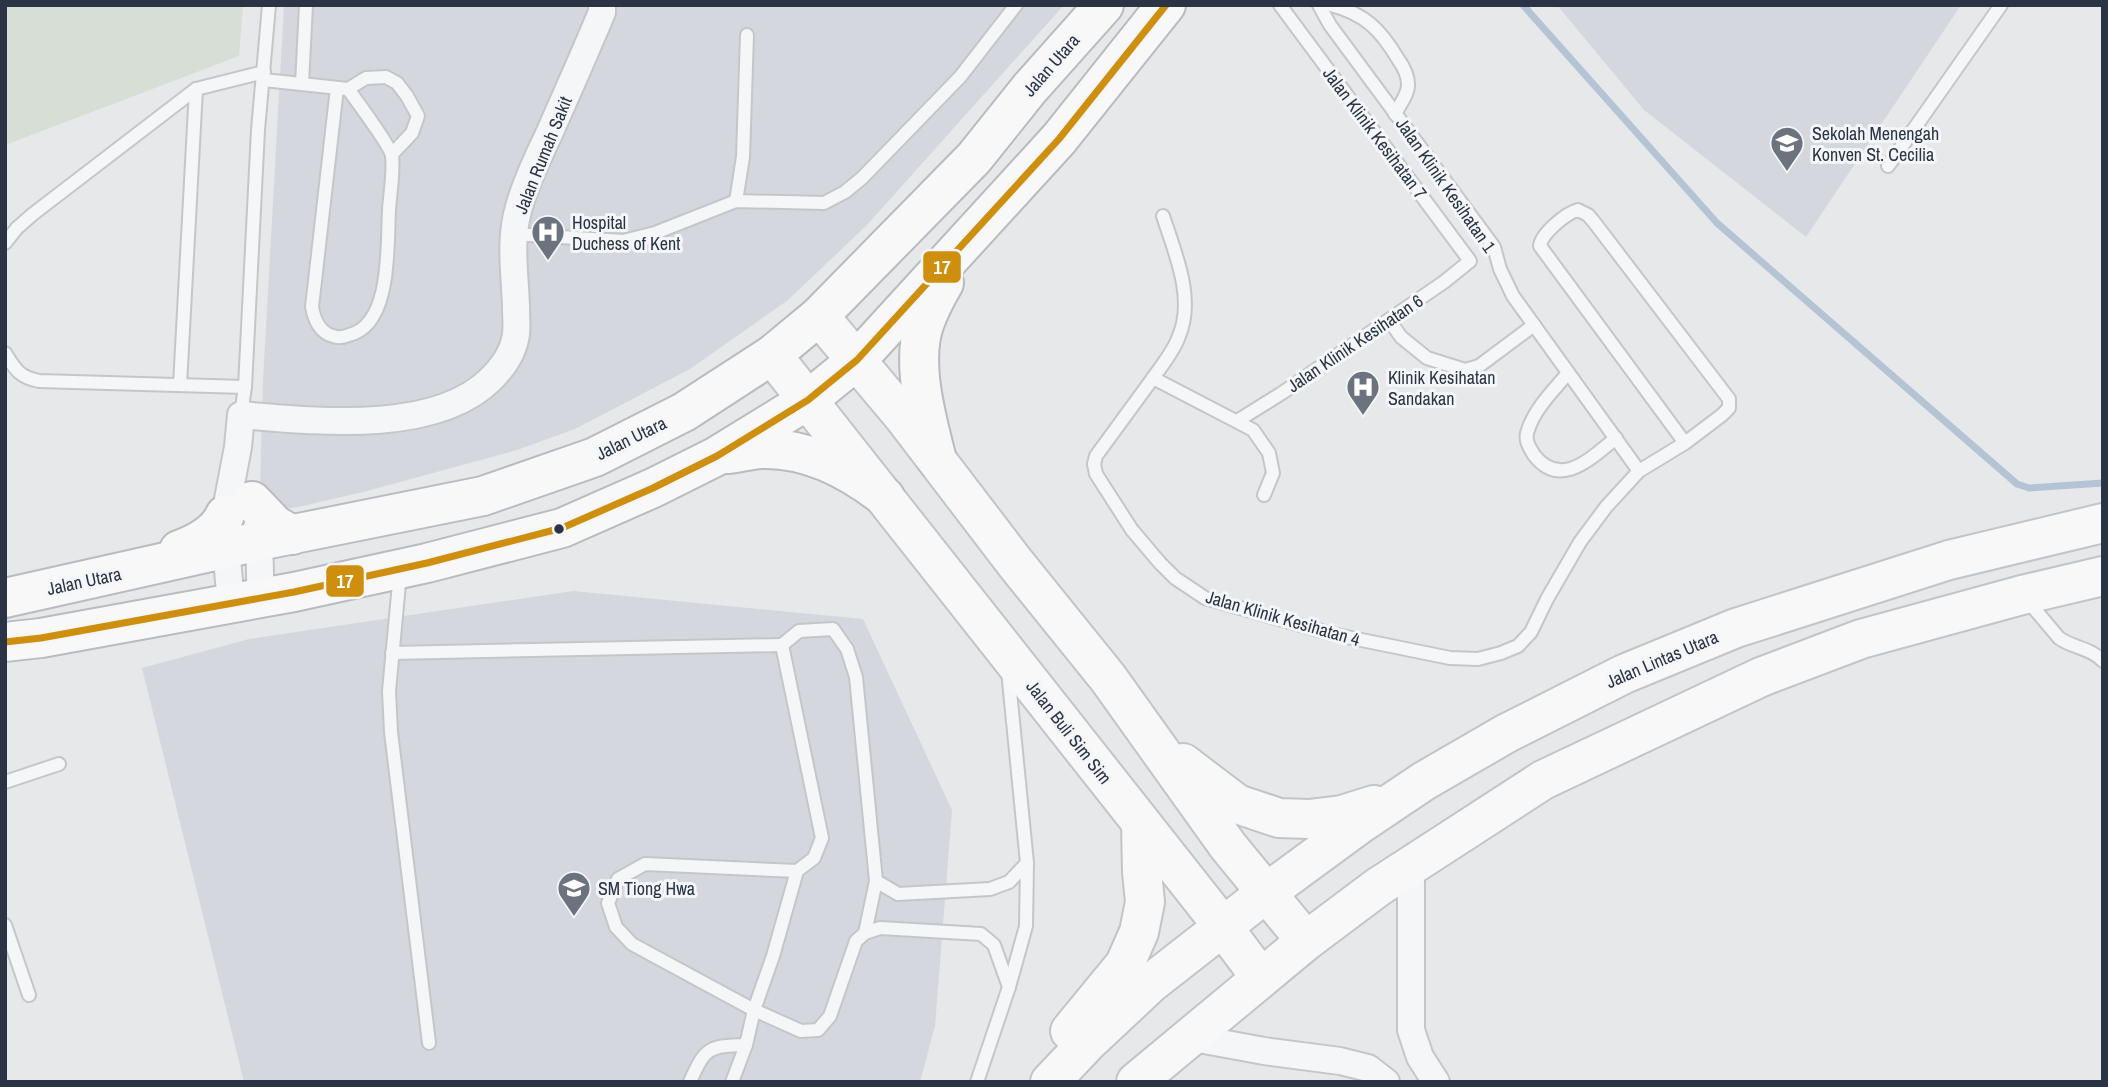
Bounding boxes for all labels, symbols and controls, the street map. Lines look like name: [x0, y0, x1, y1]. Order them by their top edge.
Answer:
street label: Jalan Utara: [1017, 28, 1085, 102]
street label: Jalan Klinik Kesihatan 7: [1317, 62, 1433, 204]
street label: Jalan Rumah Sakit: [508, 92, 578, 218]
street label: Jalan Klinik Kesihatan 1: [1390, 113, 1502, 258]
place label: Sekolah Menengah Konven St. Cecilia: [1812, 121, 1939, 167]
school or university icon: Sekolah Menengah Konven St. Cecilia: [1768, 124, 1806, 173]
place label: Hospital Duchess of Kent: [572, 210, 680, 256]
hospital icon: Hospital Duchess of Kent: [529, 213, 567, 262]
line badge: 17: [922, 250, 962, 284]
text: 17: [933, 254, 951, 280]
street label: Jalan Klinik Kesihatan 6: [1282, 288, 1428, 398]
place label: Klinik Kesihatan Sandakan: [1388, 365, 1496, 411]
hospital icon: Klinik Kesihatan Sandakan: [1344, 368, 1382, 417]
street label: Jalan Utara: [592, 410, 670, 466]
unlabelled marker: [552, 522, 566, 536]
street label: Jalan Utara: [44, 561, 124, 601]
line badge: 17: [325, 564, 365, 598]
text: 17: [336, 568, 354, 594]
street label: Jalan Klinik Kesihatan 4: [1203, 584, 1363, 652]
street label: Jalan Lintas Utara: [1602, 624, 1722, 694]
street label: Jalan Buli Sim Sim: [1021, 675, 1117, 789]
school or university icon: SM Tiong Hwa: [555, 869, 593, 918]
place label: SM Tiong Hwa: [598, 876, 695, 901]

